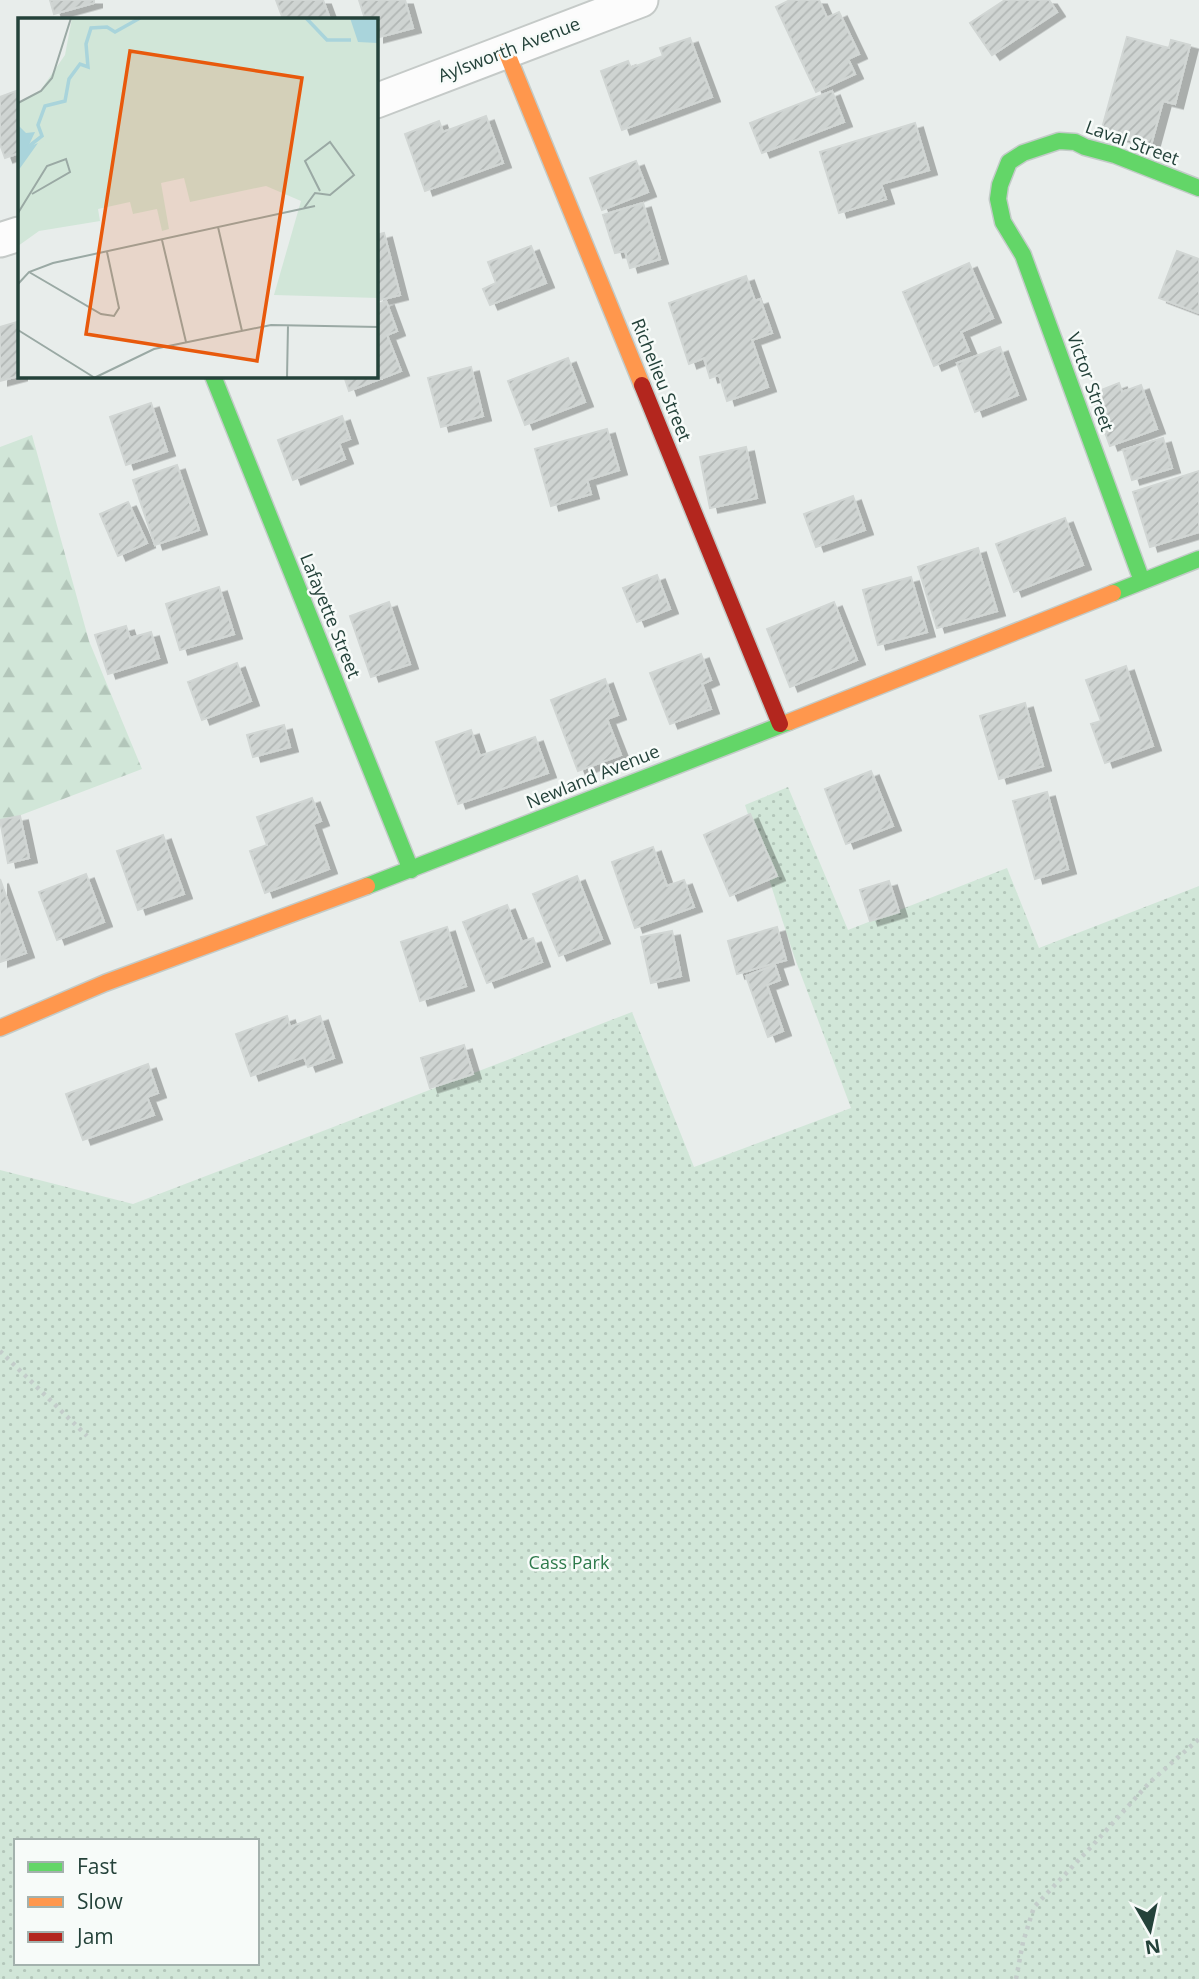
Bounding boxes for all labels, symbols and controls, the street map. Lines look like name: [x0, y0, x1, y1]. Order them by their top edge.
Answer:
street label: Aylsworth Avenue: [434, 11, 583, 87]
inset map: [18, 18, 378, 378]
street label: Laval Street: [1082, 114, 1182, 170]
street label: Richelieu Street: [626, 315, 698, 445]
street label: Victor Street: [1062, 329, 1120, 434]
street label: Lafayette Street: [295, 550, 367, 682]
street label: Newland Avenue: [523, 738, 663, 814]
park label: Cass Park: [529, 1550, 610, 1574]
legend: [14, 1839, 259, 1965]
text: Fast: [77, 1852, 117, 1880]
text: Slow: [77, 1887, 123, 1915]
north arrow: [1115, 1895, 1185, 1965]
text: Jam: [75, 1922, 114, 1950]
text: N: [1143, 1933, 1162, 1961]

